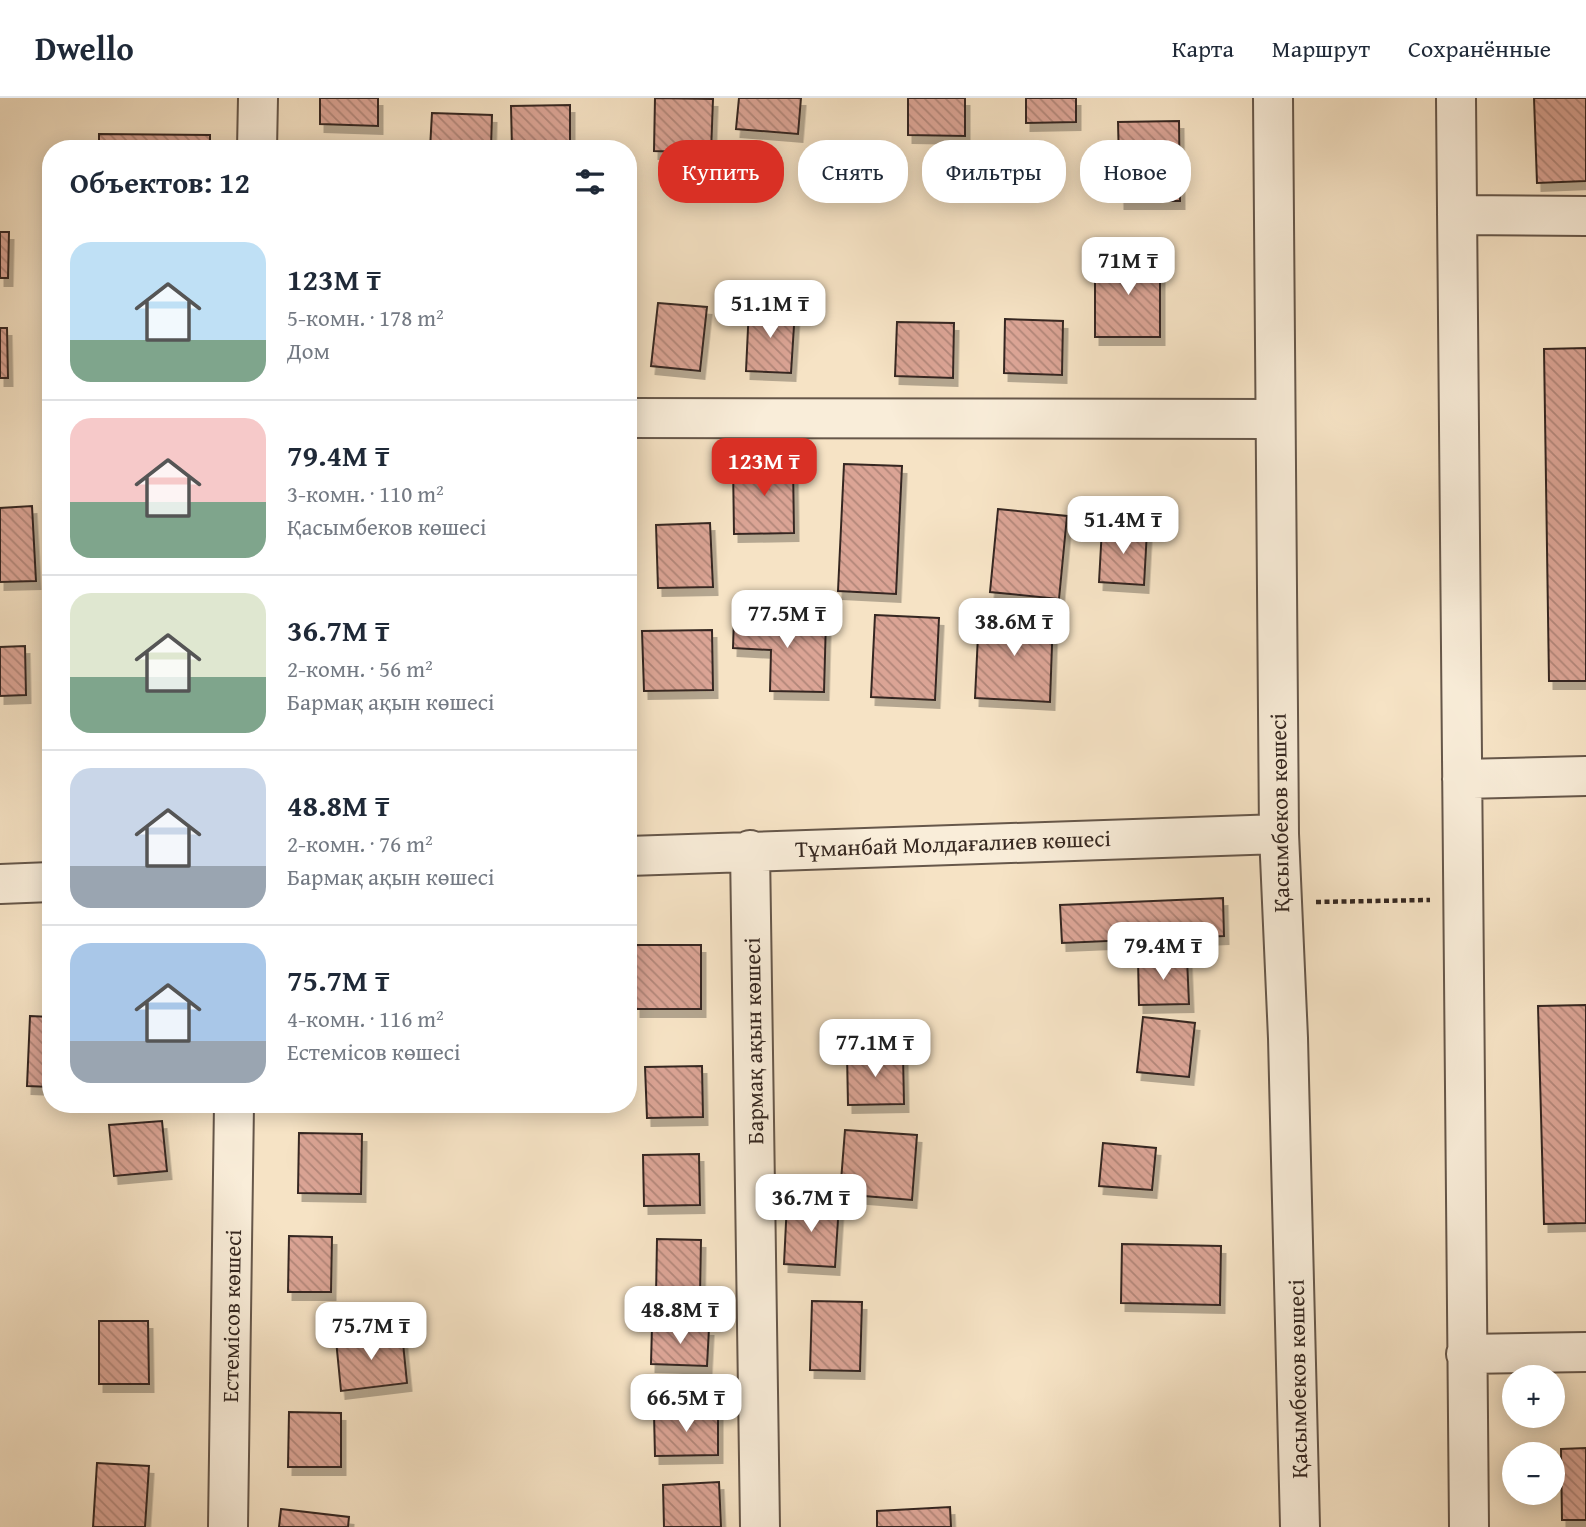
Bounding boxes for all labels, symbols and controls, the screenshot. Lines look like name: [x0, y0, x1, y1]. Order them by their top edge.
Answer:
text: Dwello: [35, 24, 134, 72]
text: Карта: [1172, 31, 1234, 66]
text: Маршрут: [1272, 31, 1370, 66]
text: Сохранённые: [1408, 31, 1551, 66]
chip: Купить: [658, 140, 784, 203]
chip: Снять: [798, 140, 908, 203]
chip: Фильтры: [922, 140, 1066, 203]
chip: Новое: [1080, 140, 1191, 203]
text: Объектов: 12: [70, 160, 250, 204]
icon: filters: [571, 163, 609, 201]
pin: 71M ₸: [1079, 238, 1177, 297]
text: 71M ₸: [1098, 243, 1158, 276]
text: 123M ₸: [287, 257, 382, 301]
icon: home: [126, 270, 210, 354]
pin: 51.1M ₸: [705, 280, 835, 340]
text: 51.1M ₸: [730, 286, 810, 319]
text: 5-комн. · 178 m²: [287, 301, 444, 334]
text: Дом: [287, 334, 330, 367]
text: 79.4M ₸: [287, 433, 390, 477]
pin: 123M ₸: [707, 438, 821, 498]
text: 123M ₸: [728, 444, 800, 477]
icon: home: [126, 446, 210, 530]
text: 3-комн. · 110 m²: [287, 477, 444, 510]
pin: 51.4M ₸: [1058, 496, 1188, 556]
text: 51.4M ₸: [1083, 502, 1163, 535]
text: Қасымбеков көшесі: [287, 510, 487, 543]
pin: 77.5M ₸: [722, 590, 852, 650]
text: 77.5M ₸: [747, 596, 827, 629]
pin: 38.6M ₸: [949, 598, 1079, 658]
text: 38.6M ₸: [974, 604, 1054, 637]
text: 36.7M ₸: [287, 608, 390, 652]
icon: home: [126, 621, 210, 705]
text: 2-комн. · 56 m²: [287, 652, 433, 685]
text: Бармақ ақын көшесі: [287, 685, 494, 718]
street label: Қасымбеков көшесі: [1261, 713, 1297, 913]
text: 48.8M ₸: [287, 783, 390, 827]
icon: home: [126, 796, 210, 880]
street label: Тұманбай Молдағалиев көшесі: [795, 821, 1111, 865]
text: 2-комн. · 76 m²: [287, 827, 433, 860]
text: Бармақ ақын көшесі: [287, 860, 494, 893]
pin: 79.4M ₸: [1098, 922, 1228, 982]
text: 79.4M ₸: [1123, 928, 1203, 961]
street label: Бармақ ақын көшесі: [735, 937, 771, 1145]
text: 75.7M ₸: [287, 958, 390, 1002]
icon: home: [126, 971, 210, 1055]
text: 4-комн. · 116 m²: [287, 1002, 444, 1035]
pin: 77.1M ₸: [810, 1020, 940, 1079]
text: 77.1M ₸: [835, 1025, 915, 1058]
text: Естемісов көшесі: [287, 1035, 460, 1068]
pin: 36.7M ₸: [746, 1174, 876, 1234]
text: 36.7M ₸: [771, 1180, 851, 1213]
street label: Естемісов көшесі: [213, 1229, 249, 1403]
street label: Қасымбеков көшесі: [1279, 1279, 1315, 1479]
pin: 48.8M ₸: [615, 1286, 745, 1346]
text: 48.8M ₸: [640, 1292, 720, 1325]
pin: 75.7M ₸: [306, 1302, 436, 1362]
text: 75.7M ₸: [331, 1308, 411, 1341]
map controls: [1502, 1365, 1565, 1505]
button: +: [1502, 1365, 1565, 1428]
pin: 66.5M ₸: [621, 1374, 751, 1434]
text: 66.5M ₸: [646, 1380, 726, 1413]
button: −: [1502, 1442, 1565, 1505]

